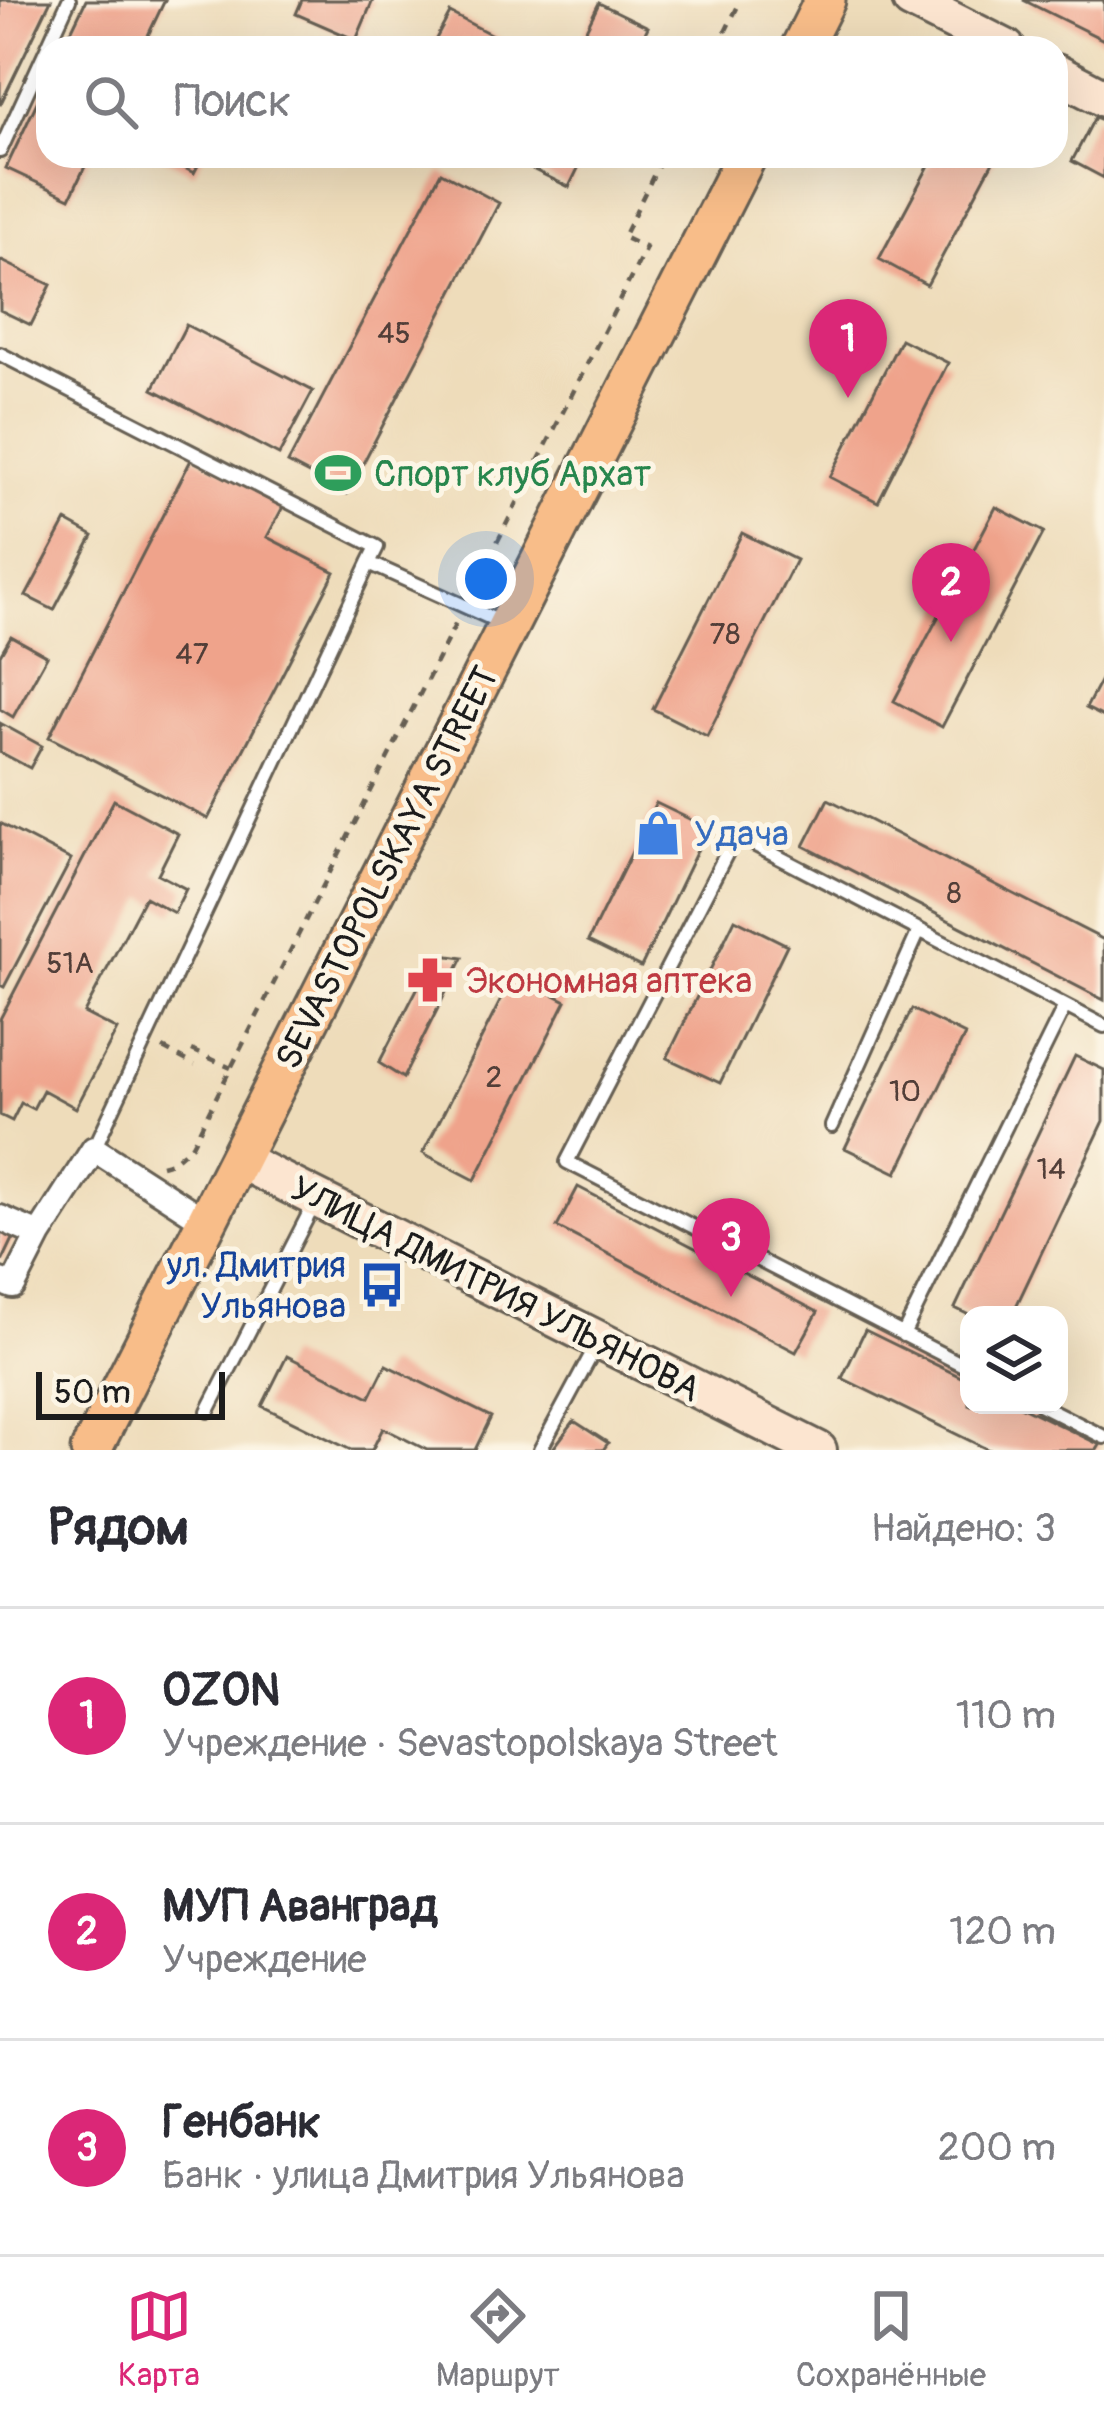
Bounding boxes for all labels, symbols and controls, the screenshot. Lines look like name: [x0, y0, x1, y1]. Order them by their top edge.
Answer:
search box: [36, 36, 1068, 168]
icon: search: [78, 69, 144, 135]
text: Поиск: [174, 74, 291, 130]
pin: 1: [809, 299, 887, 398]
house number: 45: [377, 315, 411, 352]
sports icon: Спорт клуб Архат: [313, 448, 363, 498]
place label: Спорт клуб Архат: [374, 452, 651, 497]
pin: 2: [912, 543, 990, 642]
your location: [456, 549, 516, 609]
house number: 78: [710, 616, 741, 653]
house number: 47: [175, 636, 209, 673]
street label: SEVASTOPOLSKAYA STREET: [266, 659, 509, 1077]
shop icon: Удача: [633, 808, 683, 858]
place label: Удача: [694, 812, 789, 857]
house number: 8: [946, 875, 962, 912]
house number: 51А: [46, 945, 94, 982]
pharmacy icon: Экономная аптека: [405, 955, 455, 1005]
place label: Экономная аптека: [466, 959, 752, 1004]
house number: 2: [486, 1059, 502, 1096]
house number: 10: [889, 1073, 921, 1110]
house number: 14: [1036, 1151, 1066, 1188]
street label: УЛИЦА ДМИТРИЯ УЛЬЯНОВА: [283, 1166, 708, 1412]
pin: 3: [692, 1198, 770, 1297]
place label: ул. Дмитрия Ульянова: [166, 1243, 346, 1329]
bus stop icon: ул. Дмитрия Ульянова: [357, 1260, 407, 1310]
map controls: [960, 1306, 1068, 1414]
button: layers: [960, 1306, 1068, 1414]
scale bar: [36, 1366, 225, 1419]
text: 50 m: [54, 1372, 131, 1413]
text: Рядом: [48, 1496, 189, 1560]
text: Найдено: 3: [871, 1504, 1056, 1553]
text: OZON: [162, 1663, 280, 1719]
text: 1: [79, 1691, 95, 1740]
text: 110 m: [956, 1691, 1056, 1740]
text: Учреждение · Sevastopolskaya Street: [162, 1719, 778, 1768]
text: МУП Аванград: [162, 1879, 437, 1935]
text: 2: [76, 1907, 98, 1956]
text: 120 m: [949, 1907, 1056, 1956]
text: Учреждение: [162, 1935, 366, 1984]
text: Генбанк: [162, 2095, 321, 2151]
text: 3: [76, 2123, 98, 2172]
text: 200 m: [938, 2123, 1056, 2172]
text: Банк · улица Дмитрия Ульянова: [162, 2151, 685, 2200]
tab: Карта: [118, 2283, 200, 2396]
tab: Маршрут: [436, 2283, 560, 2396]
tab: Сохранённые: [796, 2283, 986, 2396]

